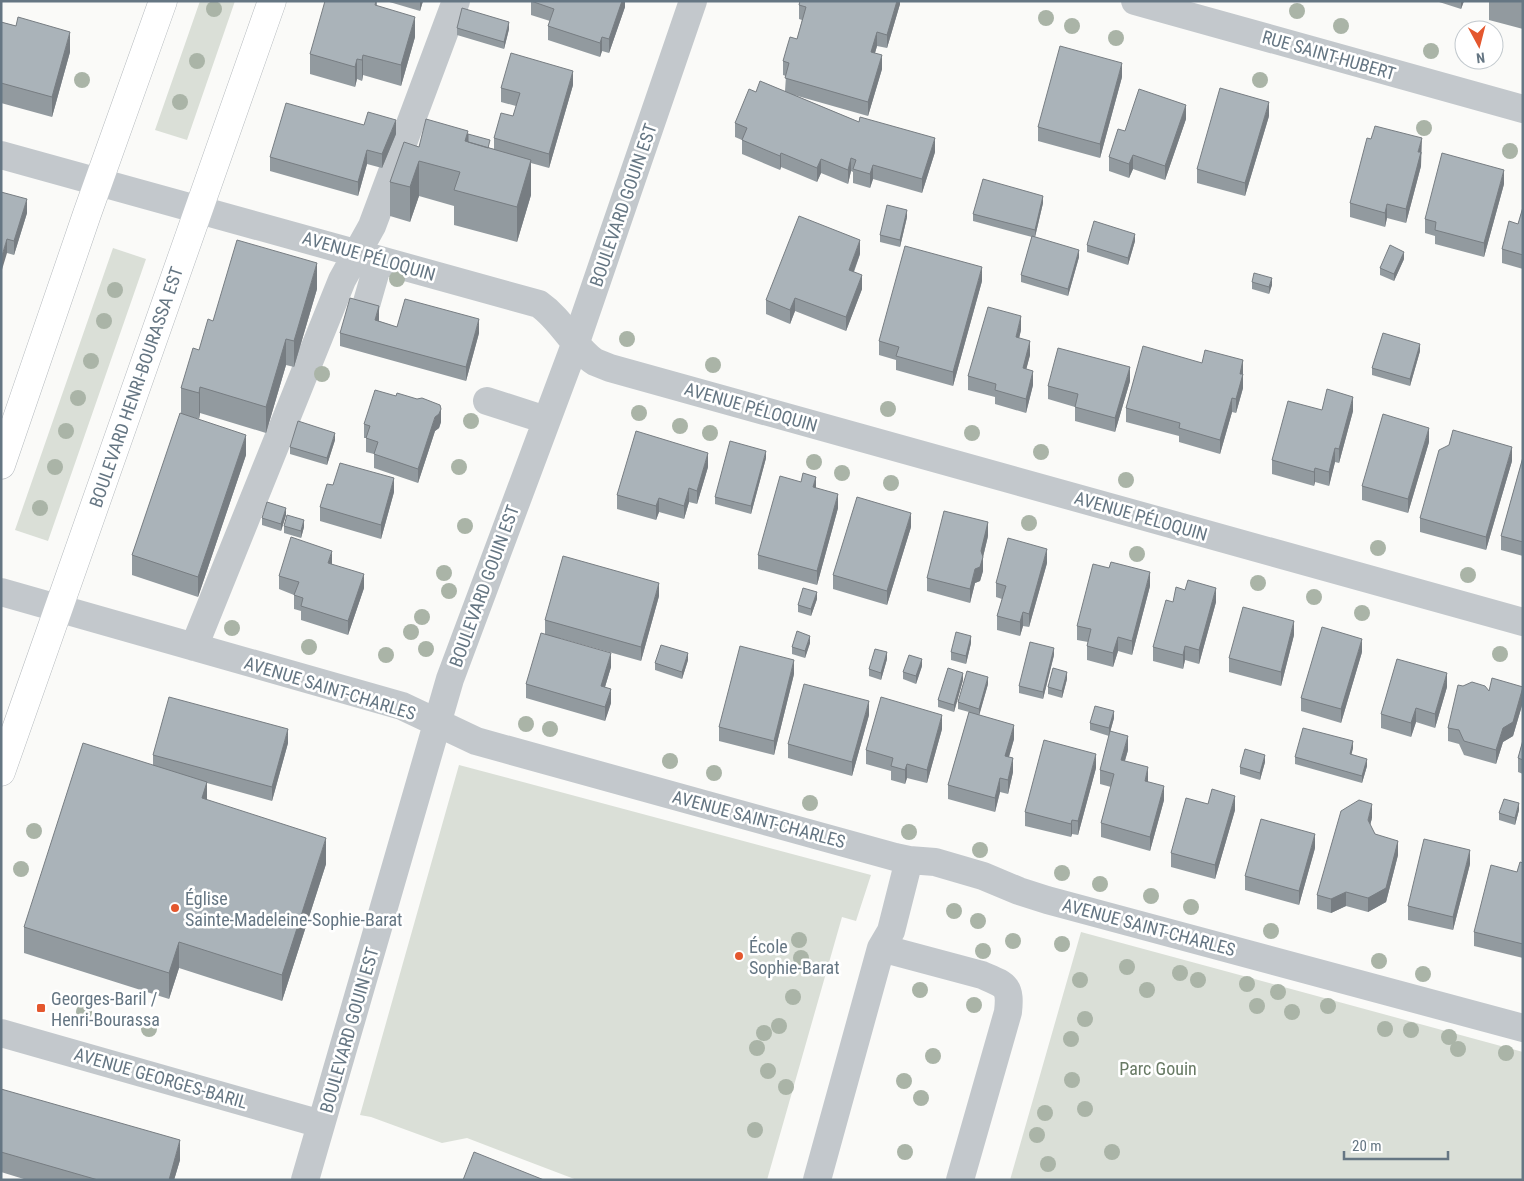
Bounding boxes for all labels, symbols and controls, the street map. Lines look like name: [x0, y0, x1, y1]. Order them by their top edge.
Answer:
north arrow: [1454, 20, 1504, 70]
street label: RUE SAINT-HUBERT: [1260, 26, 1398, 84]
text: N: [1475, 49, 1486, 66]
street label: BOULEVARD GOUIN EST: [585, 121, 661, 289]
street label: AVENUE PÉLOQUIN: [300, 227, 438, 285]
street label: BOULEVARD HENRI-BOURASSA EST: [85, 264, 187, 510]
street label: AVENUE PÉLOQUIN: [682, 378, 820, 436]
street label: AVENUE PÉLOQUIN: [1072, 487, 1210, 545]
street label: BOULEVARD GOUIN EST: [445, 502, 523, 670]
street label: AVENUE SAINT-CHARLES: [242, 652, 418, 724]
street label: AVENUE SAINT-CHARLES: [670, 786, 848, 852]
place label: Église Sainte-Madeleine-Sophie-Barat: [185, 888, 402, 930]
street label: AVENUE SAINT-CHARLES: [1060, 894, 1238, 960]
marker: Église Sainte-Madeleine-Sophie-Barat: [169, 902, 181, 914]
place label: École Sophie-Barat: [749, 936, 840, 978]
street label: BOULEVARD GOUIN EST: [315, 945, 383, 1115]
marker: École Sophie-Barat: [733, 950, 745, 962]
place label: Georges-Baril / Henri-Bourassa: [51, 988, 160, 1030]
marker: Georges-Baril / Henri-Bourassa: [35, 1002, 47, 1014]
street label: AVENUE GEORGES-BARIL: [72, 1043, 250, 1113]
park label: Parc Gouin: [1119, 1058, 1197, 1079]
scale bar: [1344, 1128, 1448, 1160]
text: 20 m: [1352, 1137, 1382, 1155]

